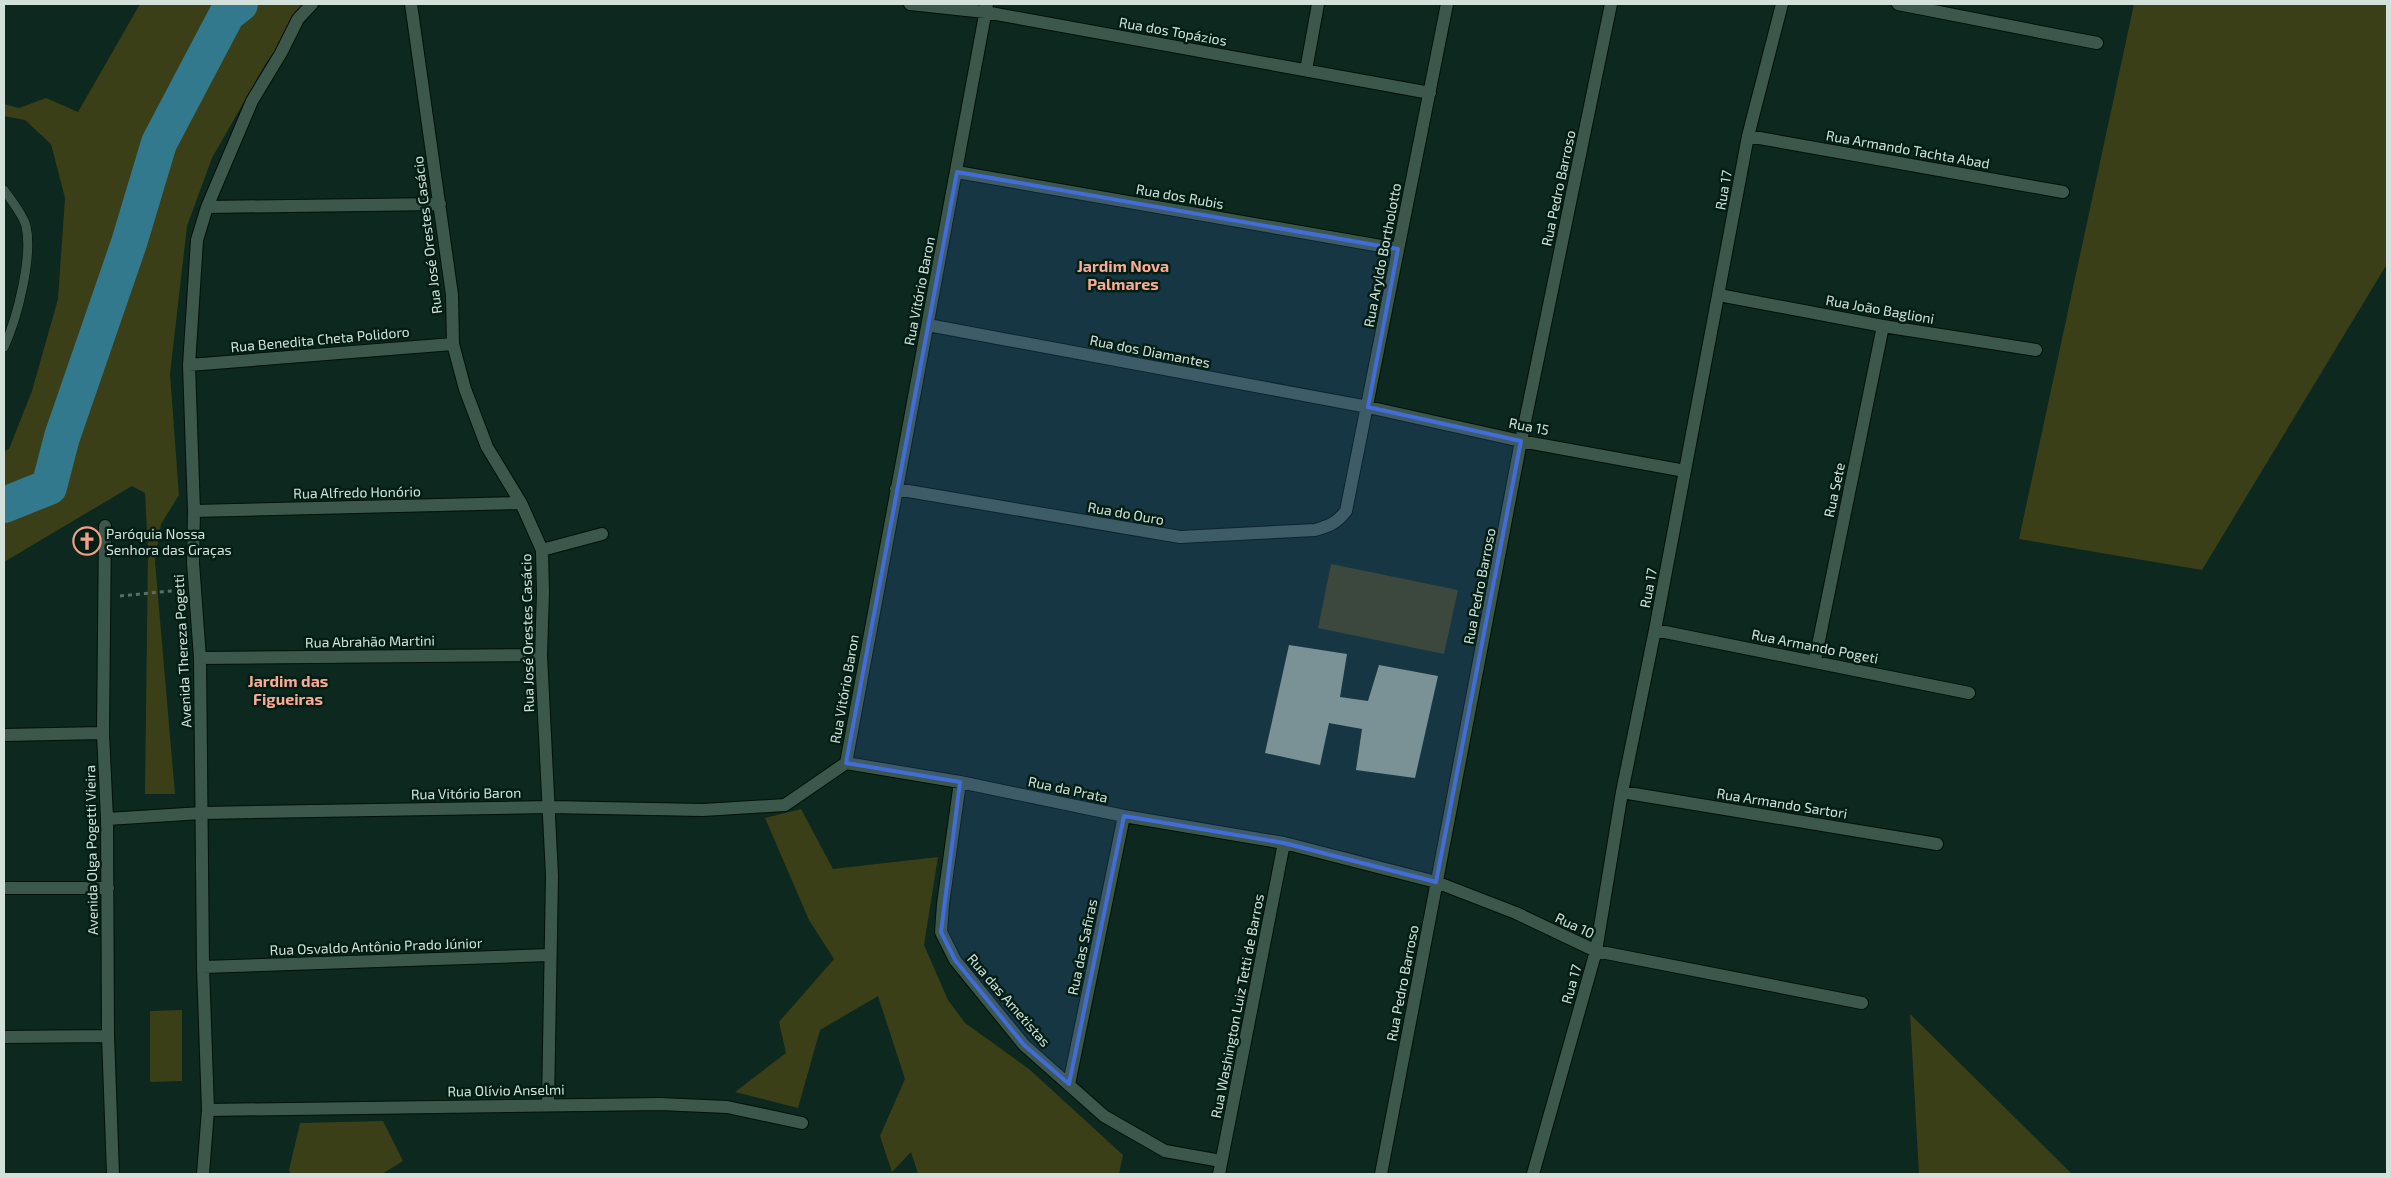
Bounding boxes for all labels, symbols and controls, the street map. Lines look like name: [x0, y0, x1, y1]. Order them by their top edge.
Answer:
street label: Rua dos Topázios: [1118, 13, 1228, 49]
street label: Rua Armando Tachta Abad: [1825, 126, 1991, 172]
street label: Rua Pedro Barroso: [1537, 128, 1579, 248]
street label: Rua José Orestes Casácio: [409, 155, 445, 315]
street label: Rua 17: [1711, 169, 1735, 211]
street label: Rua dos Rubis: [1135, 180, 1225, 212]
street label: Rua Aryldo Bortholotto: [1360, 181, 1404, 329]
street label: Rua Vitório Baron: [900, 235, 938, 347]
district label: Jardim Nova Palmares: [1077, 256, 1169, 293]
street label: Rua João Baglioni: [1824, 291, 1936, 327]
street label: Rua Benedita Cheta Polidoro: [230, 323, 410, 355]
street label: Rua dos Diamantes: [1088, 331, 1212, 371]
street label: Rua 15: [1507, 414, 1551, 438]
street label: Rua Sete: [1820, 461, 1848, 519]
street label: Rua Alfredo Honório: [293, 482, 421, 502]
street label: Rua do Ouro: [1086, 498, 1166, 528]
place label: Paróquia Nossa Senhora das Graças: [106, 525, 232, 559]
church icon: Paróquia Nossa Senhora das Graças: [72, 526, 102, 556]
street label: Rua Pedro Barroso: [1459, 526, 1499, 646]
street label: Rua José Orestes Casácio: [517, 553, 537, 713]
street label: Rua 17: [1636, 567, 1660, 609]
street label: Avenida Thereza Pogetti: [169, 574, 195, 728]
street label: Rua Armando Pogeti: [1750, 625, 1880, 667]
street label: Rua Abrahão Martini: [305, 631, 435, 651]
street label: Rua Vitório Baron: [826, 633, 862, 745]
district label: Jardim das Figueiras: [248, 671, 328, 708]
street label: Avenida Olga Pogetti Vieira: [81, 765, 101, 935]
street label: Rua da Prata: [1027, 772, 1109, 806]
street label: Rua Vitório Baron: [411, 784, 521, 802]
street label: Rua Armando Sartori: [1715, 784, 1849, 822]
street label: Rua Washington Luiz Tetti de Barros: [1207, 892, 1267, 1120]
street label: Rua das Safiras: [1064, 897, 1100, 997]
street label: Rua 10: [1553, 909, 1597, 941]
street label: Rua Pedro Barroso: [1382, 923, 1422, 1043]
street label: Rua Osvaldo Antônio Prado Júnior: [269, 934, 483, 958]
street label: Rua das Ametistas: [964, 950, 1054, 1050]
street label: Rua 17: [1557, 962, 1585, 1006]
street label: Rua Olívio Anselmi: [447, 1080, 565, 1100]

